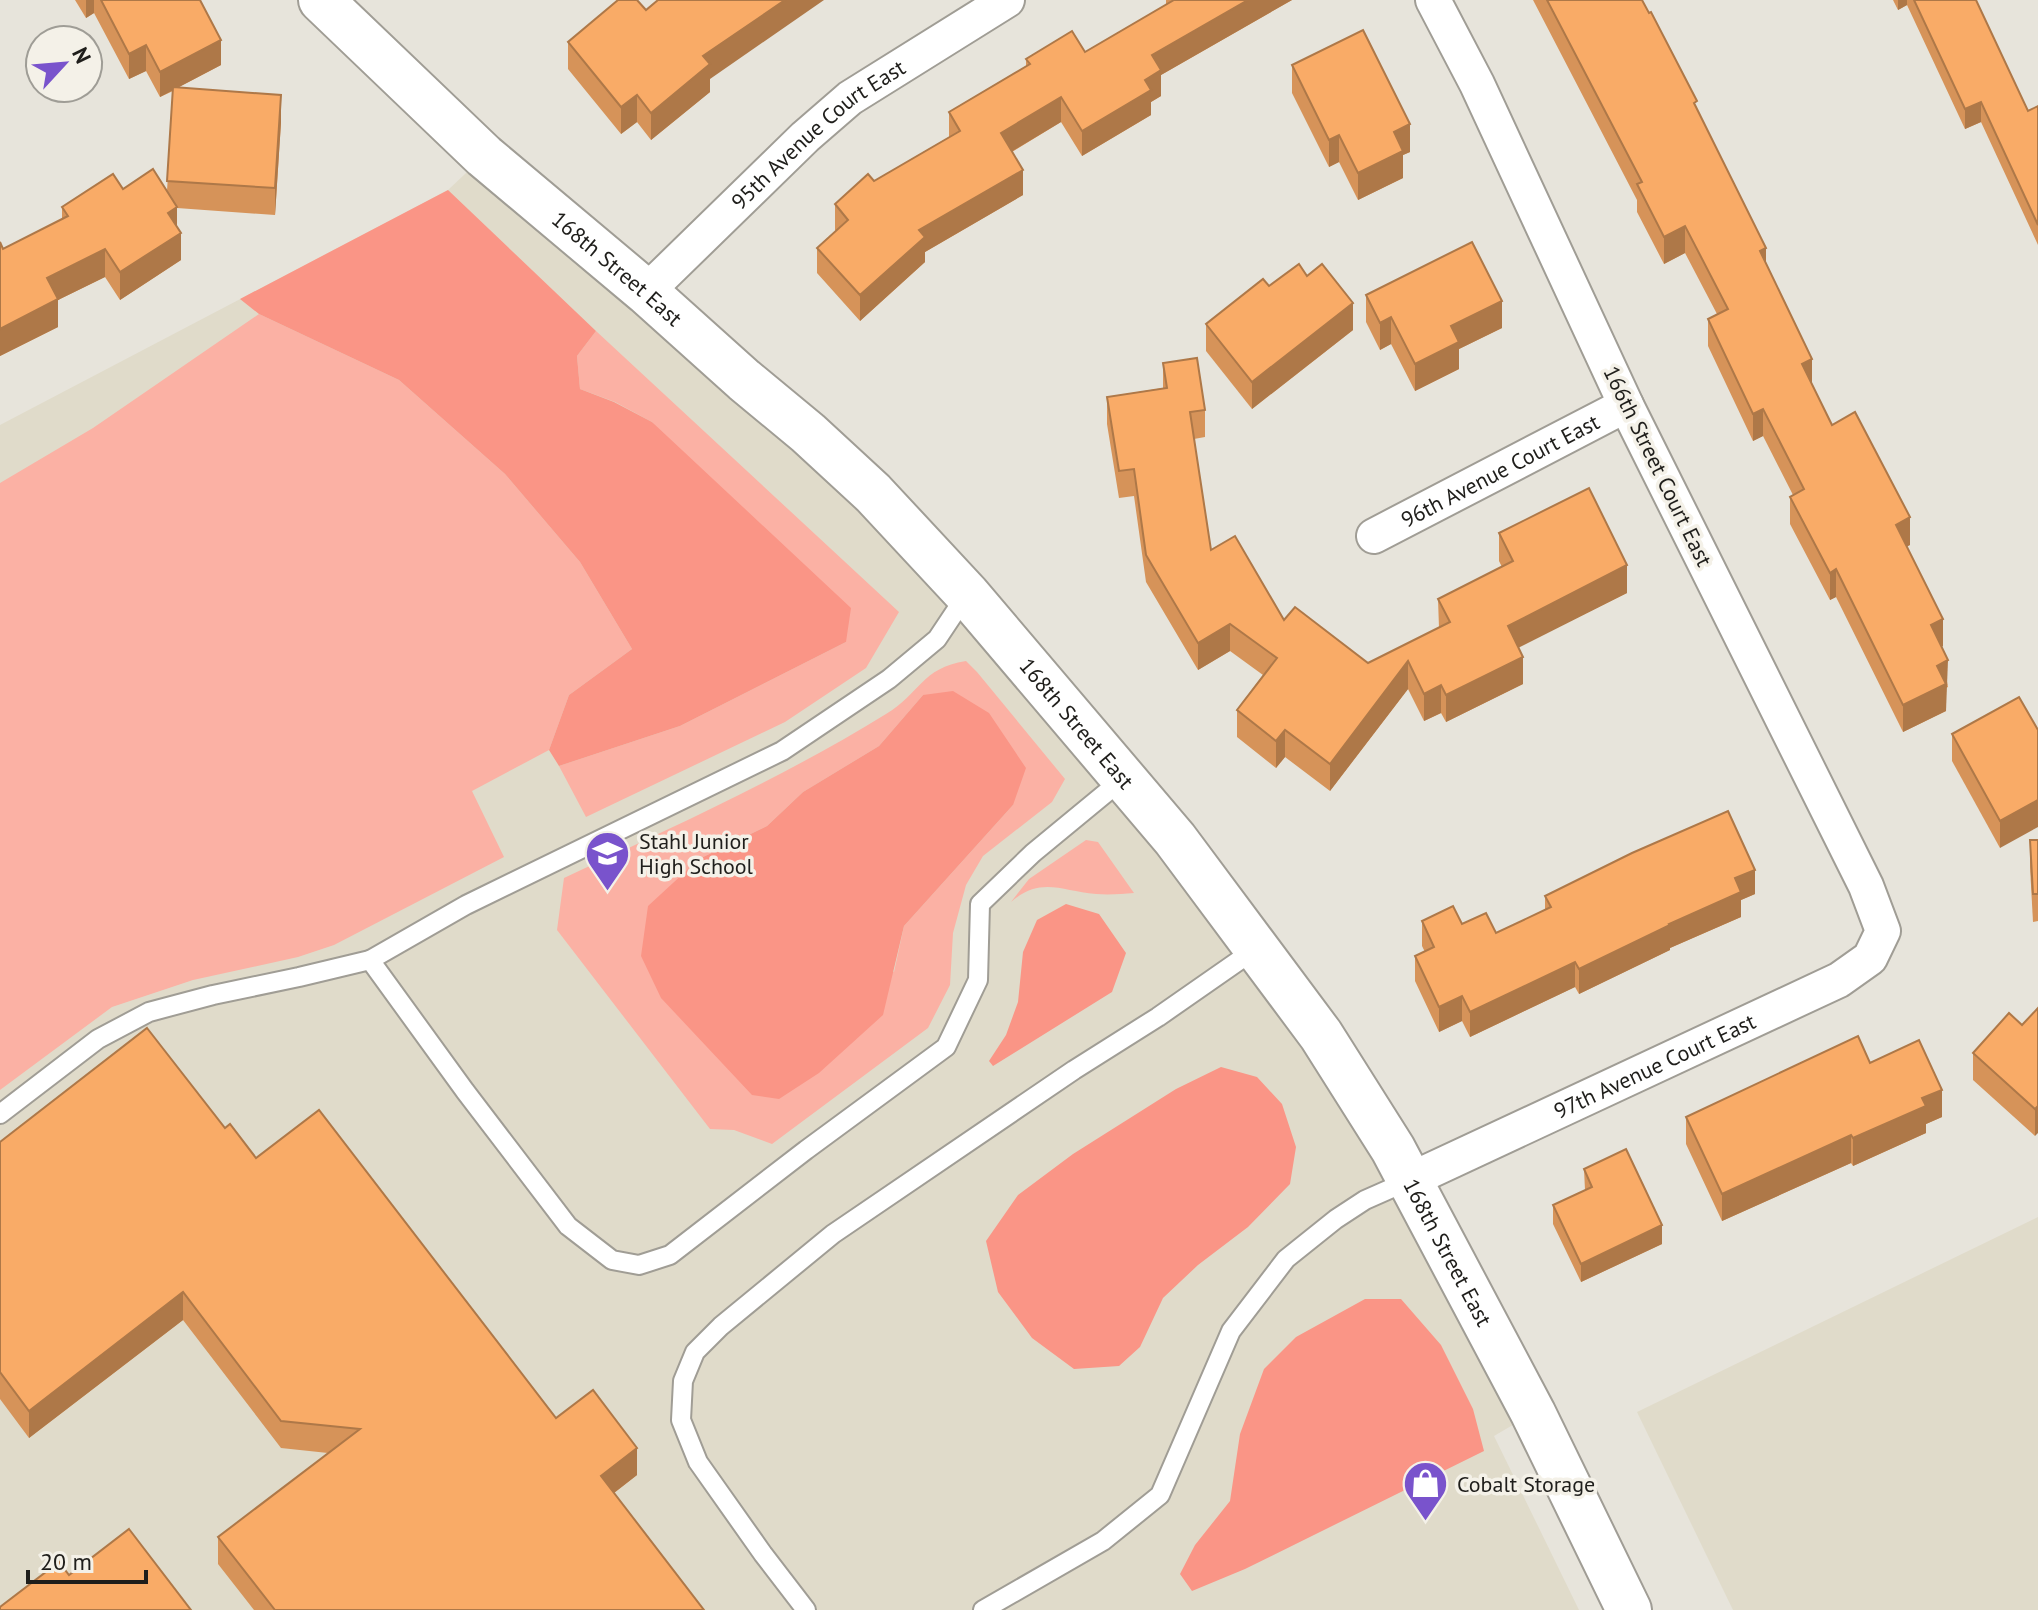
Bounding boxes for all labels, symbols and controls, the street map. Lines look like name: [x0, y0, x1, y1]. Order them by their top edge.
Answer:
north arrow: [24, 24, 104, 104]
text: N: [66, 43, 98, 68]
street label: 95th Avenue Court East: [725, 53, 911, 215]
street label: 168th Street East: [546, 205, 689, 332]
street label: 166th Street Court East: [1597, 361, 1719, 571]
street label: 96th Avenue Court East: [1396, 407, 1604, 534]
street label: 168th Street East: [1013, 652, 1141, 795]
place label: Stahl Junior High School: [639, 827, 754, 880]
school or university icon: Stahl Junior High School: [584, 830, 632, 893]
street label: 97th Avenue Court East: [1549, 1007, 1760, 1125]
street label: 168th Street East: [1397, 1174, 1499, 1331]
shop icon: Cobalt Storage: [1402, 1460, 1450, 1523]
place label: Cobalt Storage: [1457, 1470, 1595, 1498]
scale bar: [28, 1534, 146, 1584]
text: 20 m: [40, 1546, 92, 1577]

